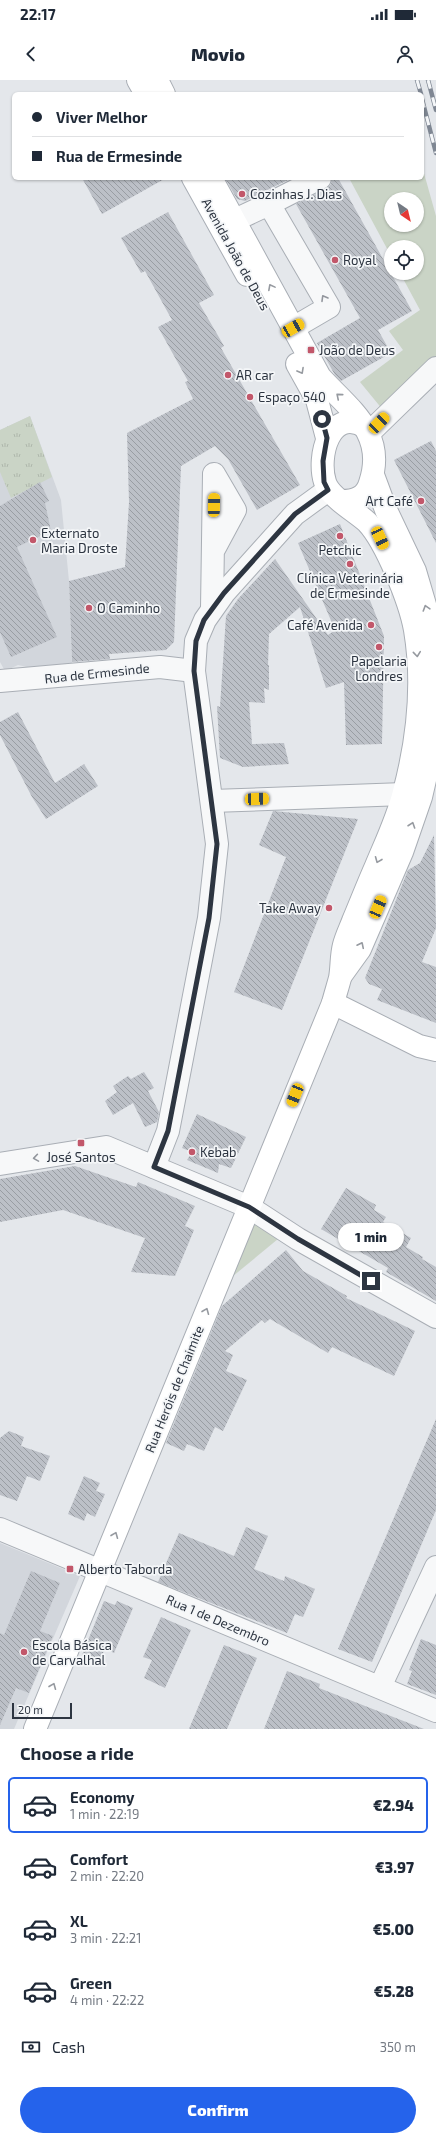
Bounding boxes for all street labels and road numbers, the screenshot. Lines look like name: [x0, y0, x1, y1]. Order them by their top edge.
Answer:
street label: Avenida João de Deus: [199, 195, 273, 313]
street label: Rua de Ermesinde: [44, 660, 150, 686]
street label: Rua Heróis de Chaimite: [141, 1323, 207, 1455]
street label: Rua 1 de Dezembro: [164, 1591, 272, 1649]

